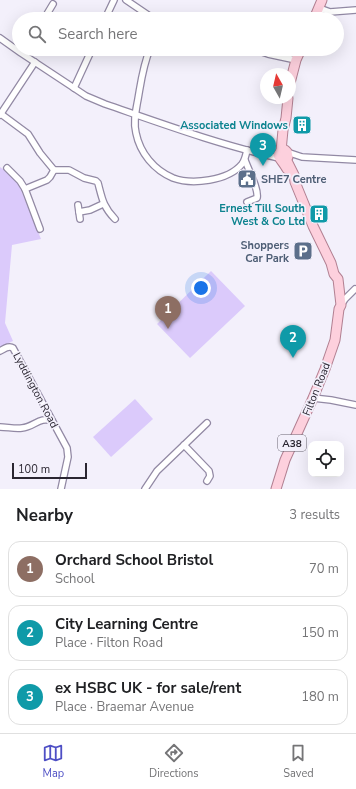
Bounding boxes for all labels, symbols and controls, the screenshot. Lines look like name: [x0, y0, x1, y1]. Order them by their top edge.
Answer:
search box: [12, 12, 344, 56]
icon: search: [26, 23, 48, 45]
text: Search here: [58, 24, 138, 44]
north arrow: [260, 68, 296, 104]
building icon: Associated Windows: [291, 114, 313, 136]
place label: Associated Windows: [180, 118, 288, 133]
pin: 3: [250, 133, 276, 166]
public building icon: SHE7 Centre: [236, 168, 258, 190]
place label: SHE7 Centre: [261, 172, 327, 187]
place label: Ernest Till South West & Co Ltd: [219, 201, 305, 229]
building icon: Ernest Till South West & Co Ltd: [308, 203, 330, 225]
place label: Shoppers Car Park: [241, 238, 290, 266]
parking icon: Shoppers Car Park: [292, 240, 314, 262]
your location: [191, 278, 211, 298]
pin: 1: [155, 296, 181, 329]
pin: 2: [280, 325, 306, 358]
street label: Lyddington Road: [9, 350, 62, 431]
street label: Filton Road: [299, 360, 334, 418]
road number: A38: [278, 435, 306, 451]
map controls: [308, 441, 344, 477]
button: locate: [308, 441, 344, 477]
scale bar: [12, 461, 87, 480]
text: 100 m: [18, 462, 50, 477]
text: Nearby: [16, 504, 73, 527]
text: 3 results: [289, 506, 340, 524]
text: Orchard School Bristol: [55, 550, 213, 570]
text: 1: [26, 560, 34, 578]
text: 70 m: [309, 560, 339, 578]
text: School: [55, 570, 95, 588]
text: City Learning Centre: [55, 614, 198, 634]
text: 2: [26, 624, 34, 642]
text: 150 m: [301, 624, 339, 642]
text: Place · Filton Road: [55, 634, 163, 652]
text: ex HSBC UK - for sale/rent: [55, 678, 241, 698]
text: 3: [26, 688, 34, 706]
text: 180 m: [301, 688, 339, 706]
text: Place · Braemar Avenue: [55, 698, 194, 716]
tab: Map: [42, 742, 64, 781]
tab: Directions: [149, 742, 199, 781]
tab: Saved: [283, 742, 314, 781]

